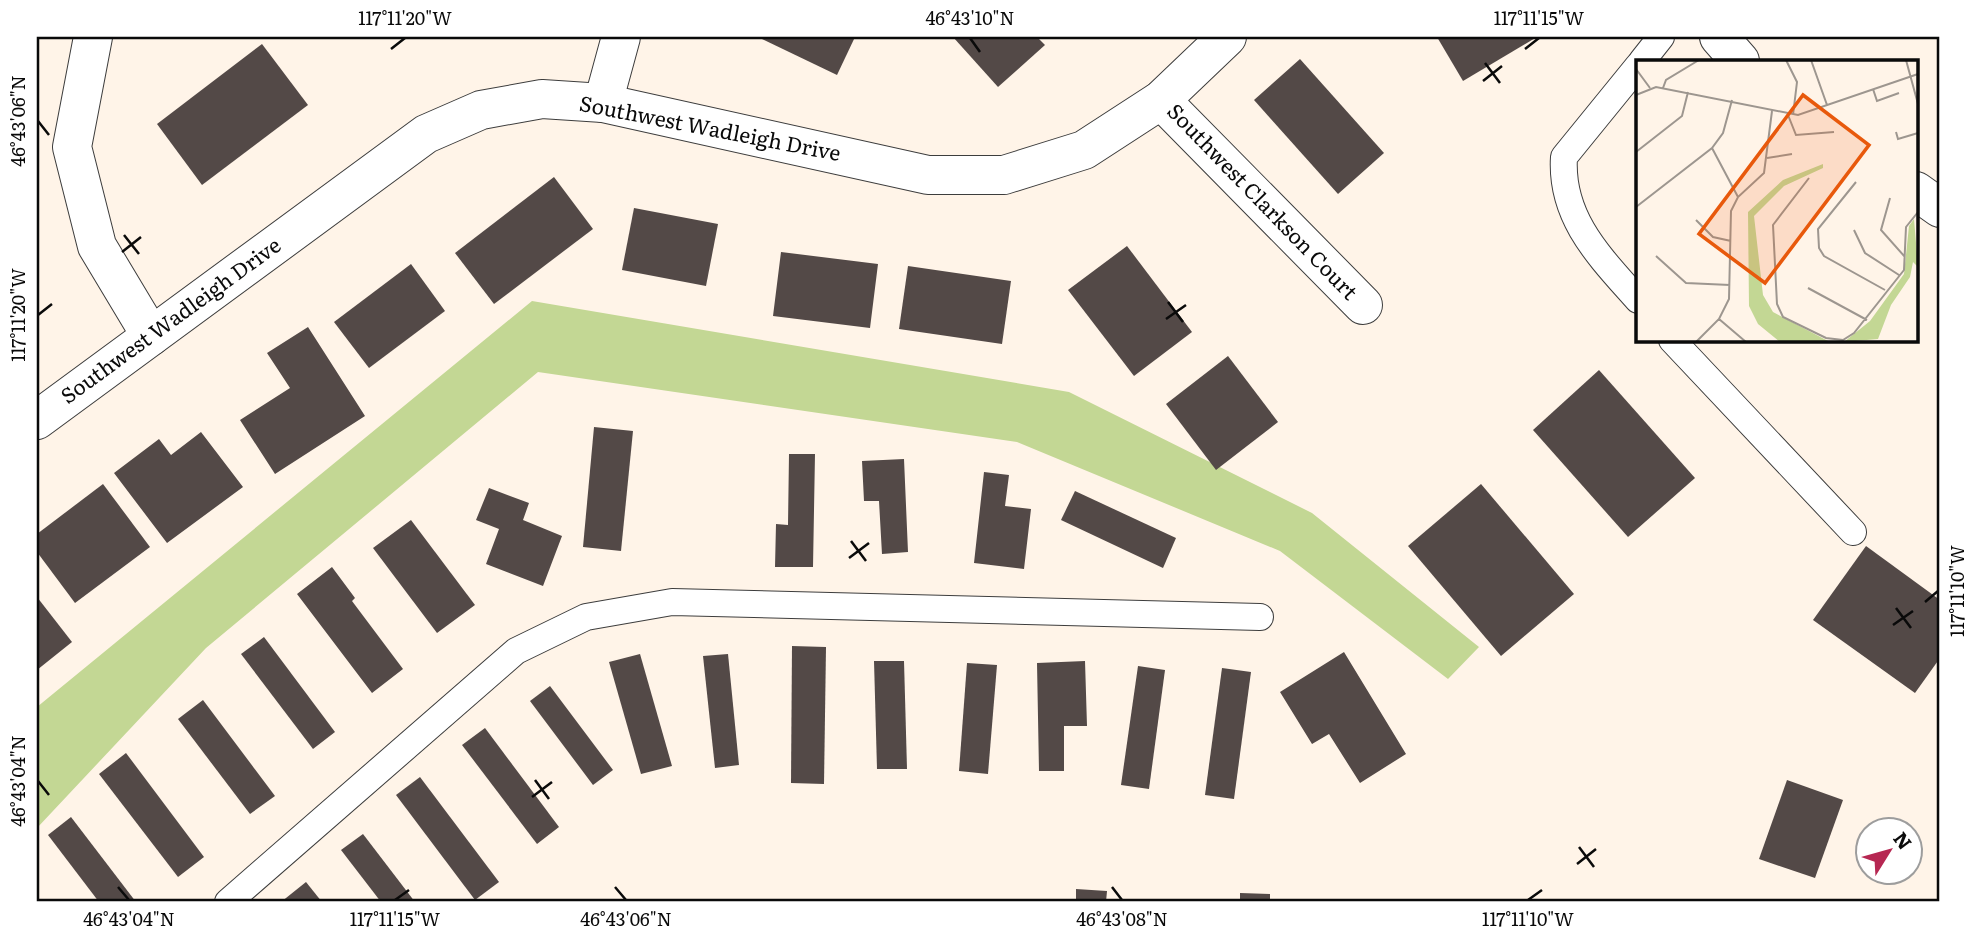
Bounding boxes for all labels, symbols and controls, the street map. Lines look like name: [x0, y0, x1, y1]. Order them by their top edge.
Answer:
text: 117°11'20"W: [358, 4, 452, 31]
text: 46°43'10"N: [925, 4, 1015, 31]
text: 117°11'15"W: [1494, 4, 1585, 31]
inset map: [1636, 60, 1918, 341]
text: 46°43'06"N: [4, 75, 31, 167]
street label: Southwest Wadleigh Drive: [577, 86, 844, 167]
street label: Southwest Clarkson Court: [1161, 95, 1367, 306]
street label: Southwest Wadleigh Drive: [53, 228, 286, 410]
text: 117°11'20"W: [4, 268, 31, 362]
text: 117°11'10"W: [1943, 545, 1970, 637]
text: 46°43'04"N: [4, 735, 31, 827]
north arrow: [1854, 816, 1924, 886]
text: N: [1887, 825, 1919, 855]
text: 46°43'04"N: [83, 905, 175, 932]
text: 117°11'15"W: [350, 905, 441, 932]
text: 46°43'06"N: [580, 905, 672, 932]
text: 46°43'08"N: [1076, 905, 1168, 932]
text: 117°11'10"W: [1482, 905, 1574, 932]

